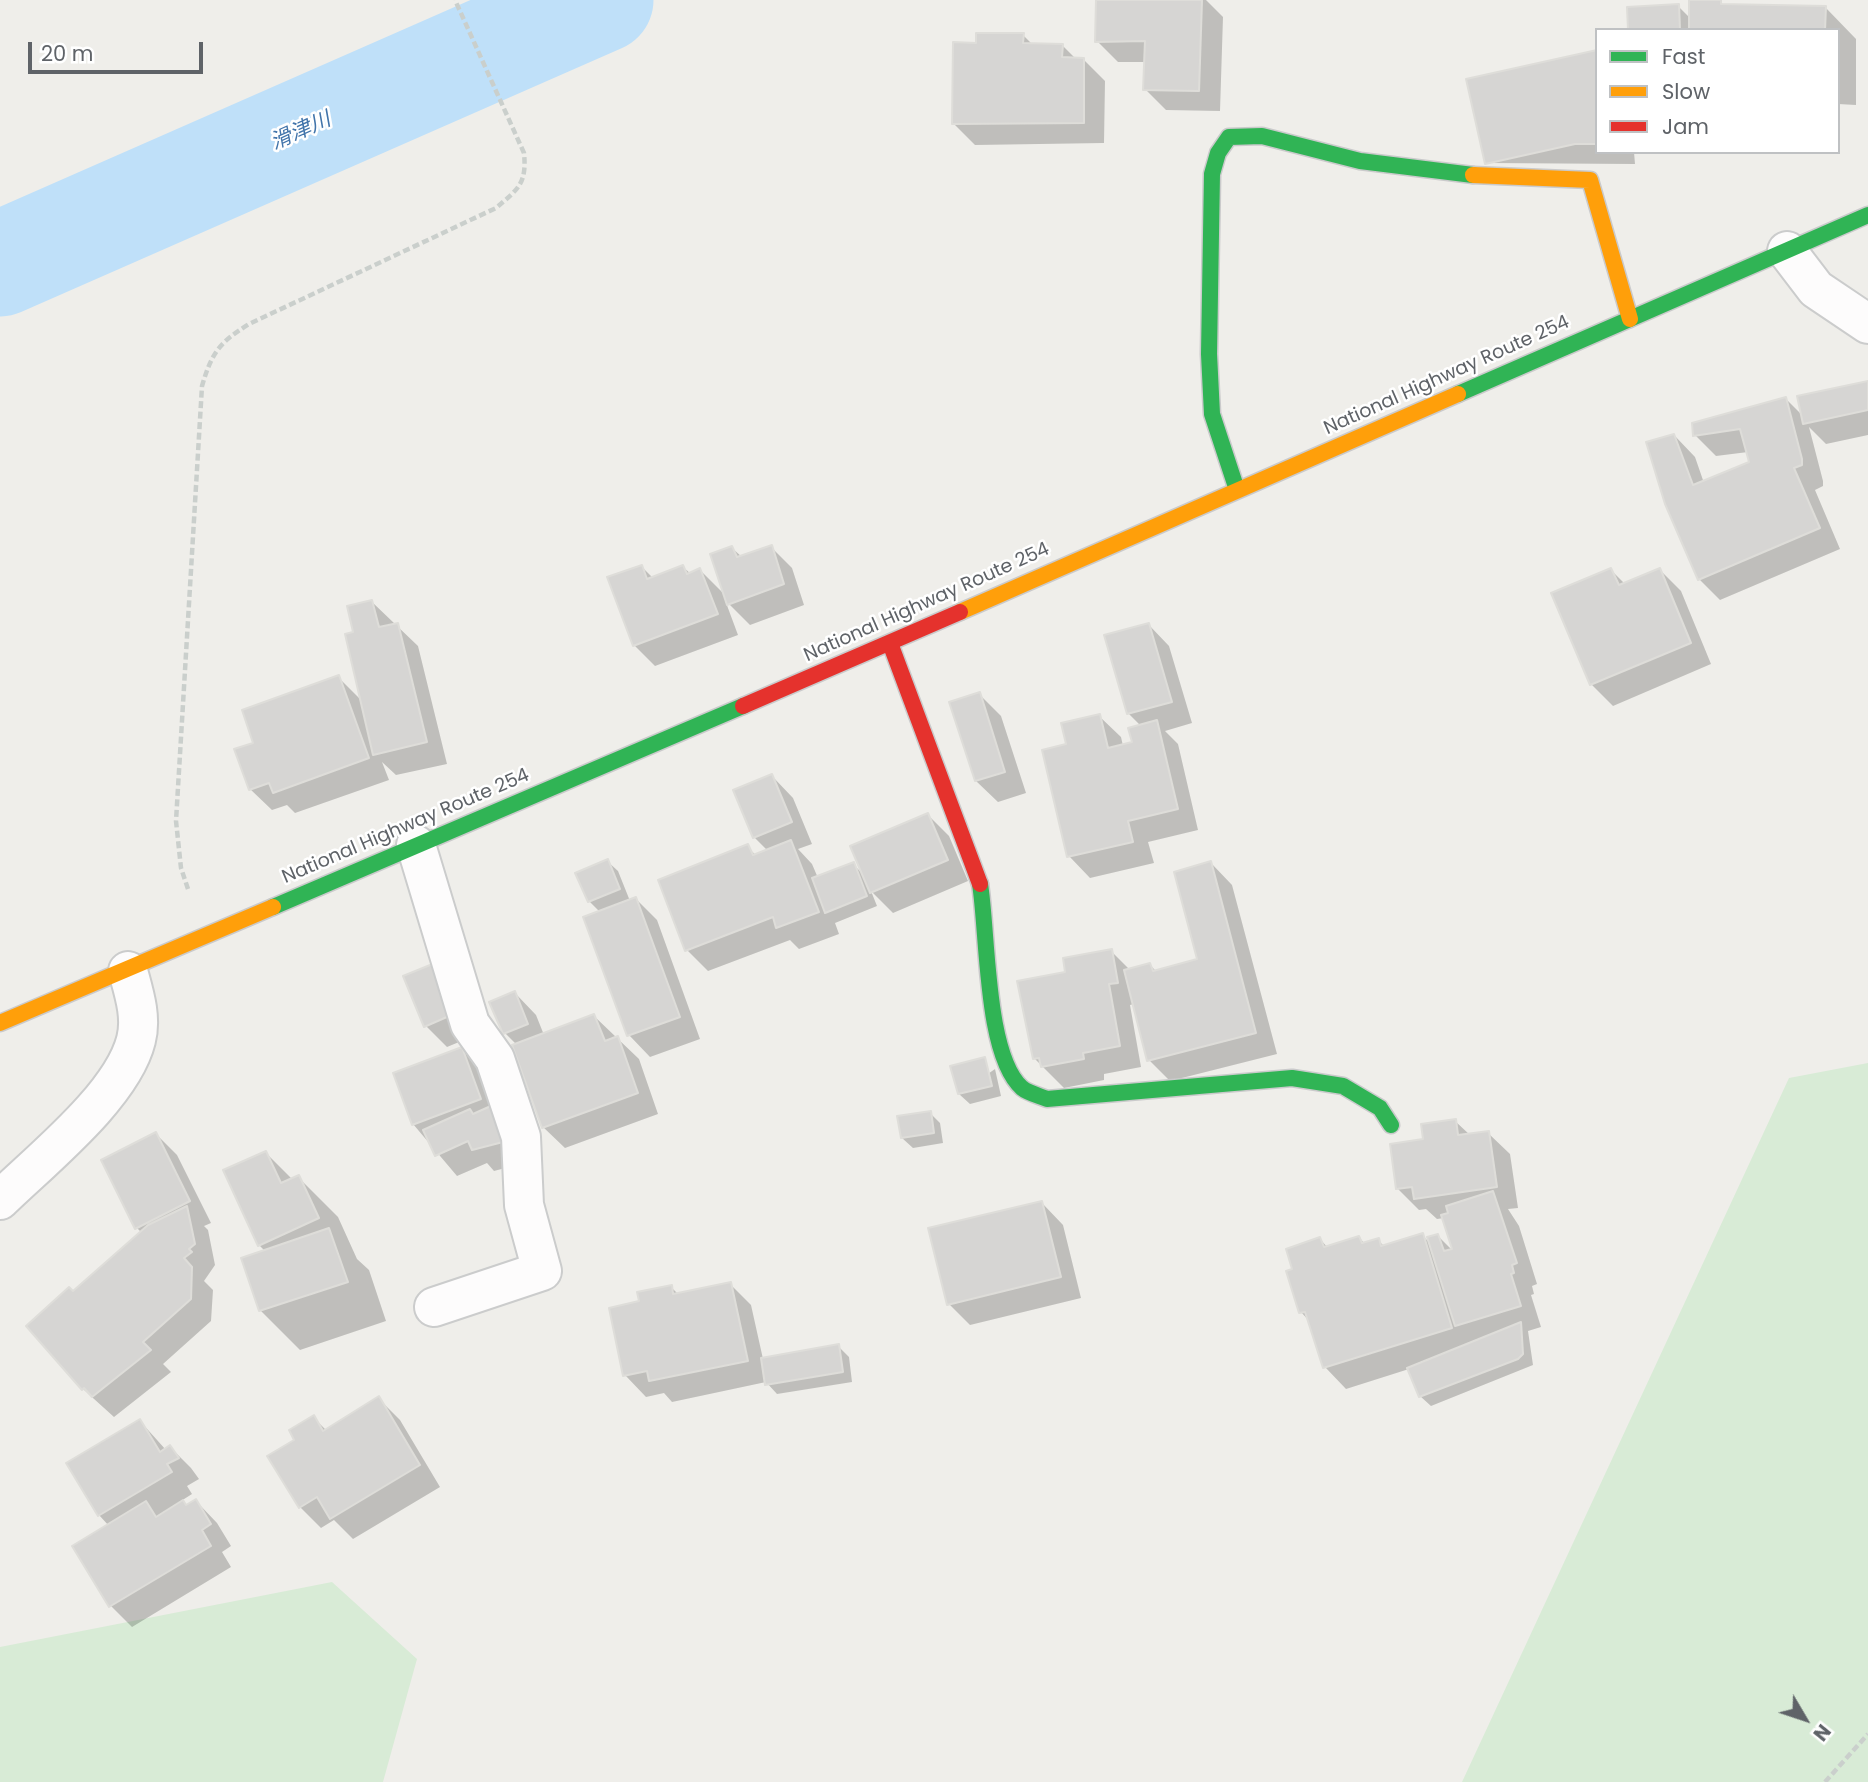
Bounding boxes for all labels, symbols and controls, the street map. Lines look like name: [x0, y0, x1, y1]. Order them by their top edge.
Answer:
scale bar: [32, 28, 206, 72]
legend: [1595, 28, 1840, 154]
text: 20 m: [41, 39, 94, 68]
text: Fast: [1662, 42, 1705, 71]
text: Slow: [1662, 77, 1710, 106]
water label: 滑津川: [267, 108, 335, 156]
text: Jam: [1662, 112, 1709, 141]
street label: National Highway Route 254: [1321, 311, 1573, 441]
street label: National Highway Route 254: [801, 538, 1053, 668]
street label: National Highway Route 254: [279, 765, 533, 889]
north arrow: [1770, 1684, 1840, 1754]
text: N: [1807, 1718, 1837, 1747]

